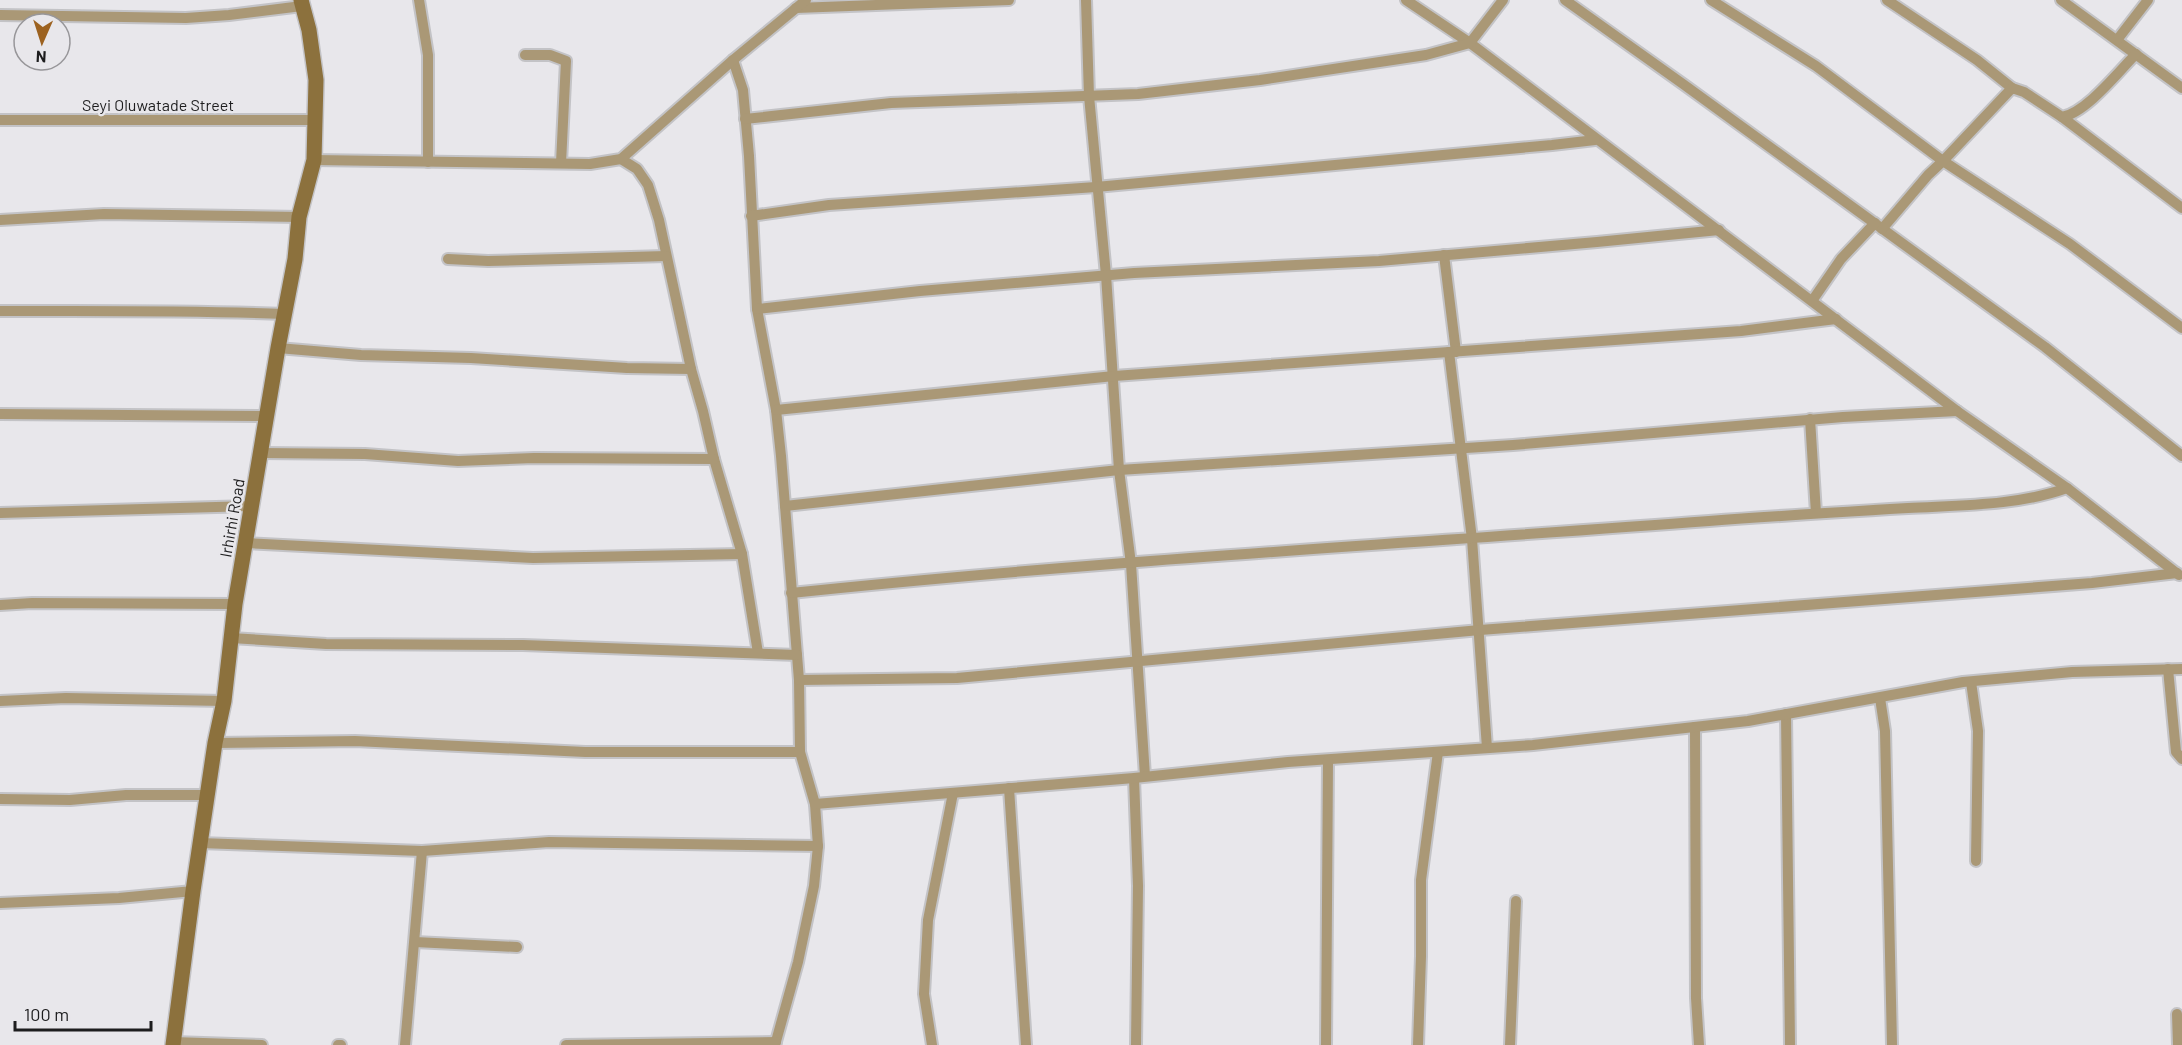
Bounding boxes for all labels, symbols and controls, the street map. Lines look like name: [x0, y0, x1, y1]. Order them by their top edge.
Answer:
north arrow: [12, 12, 72, 72]
text: N: [35, 48, 47, 67]
street label: Seyi Oluwatade Street: [82, 95, 234, 114]
street label: Irhirhi Road: [215, 477, 248, 559]
scale bar: [15, 994, 152, 1032]
text: 100 m: [24, 1003, 69, 1025]

